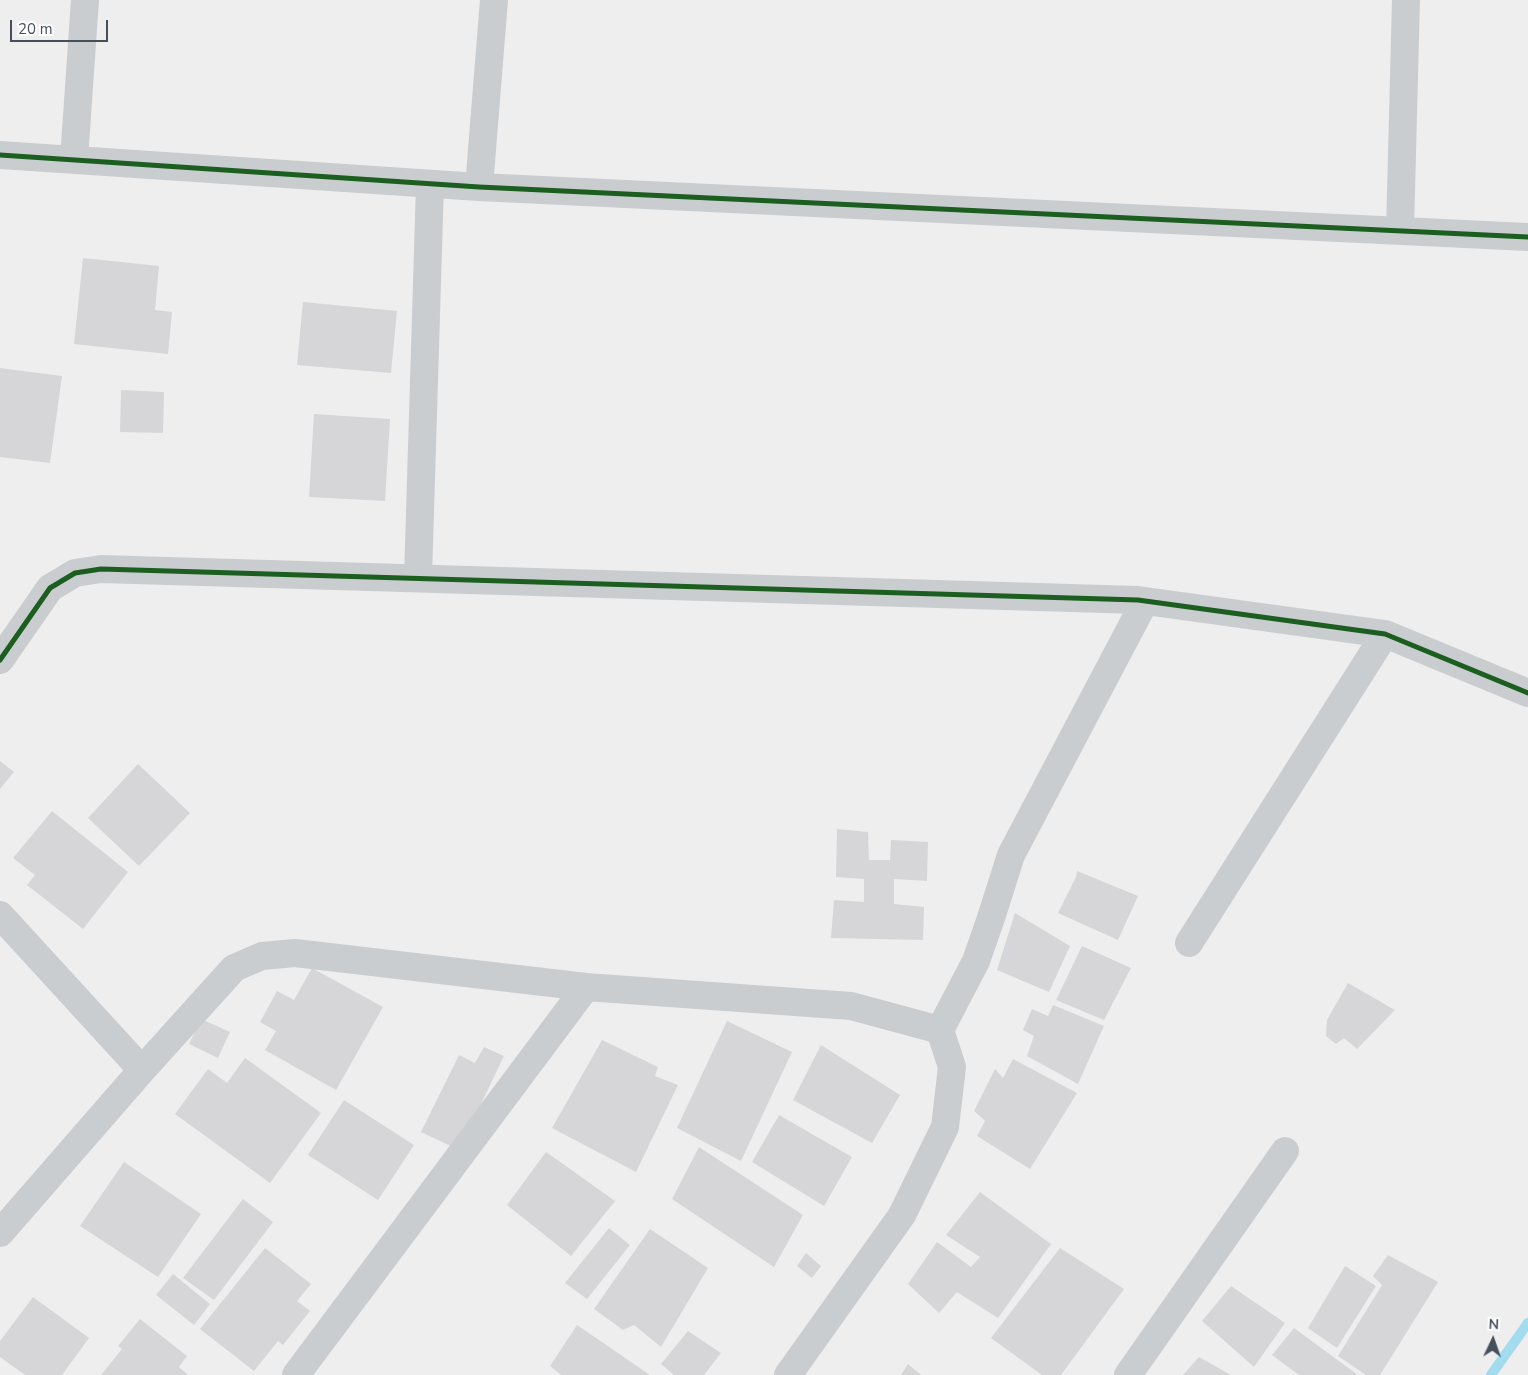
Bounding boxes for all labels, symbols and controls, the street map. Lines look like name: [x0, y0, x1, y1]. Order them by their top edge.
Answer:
scale bar: [12, 10, 110, 42]
text: 20 m: [18, 19, 53, 39]
north arrow: [1468, 1315, 1518, 1365]
text: N: [1488, 1315, 1500, 1334]

